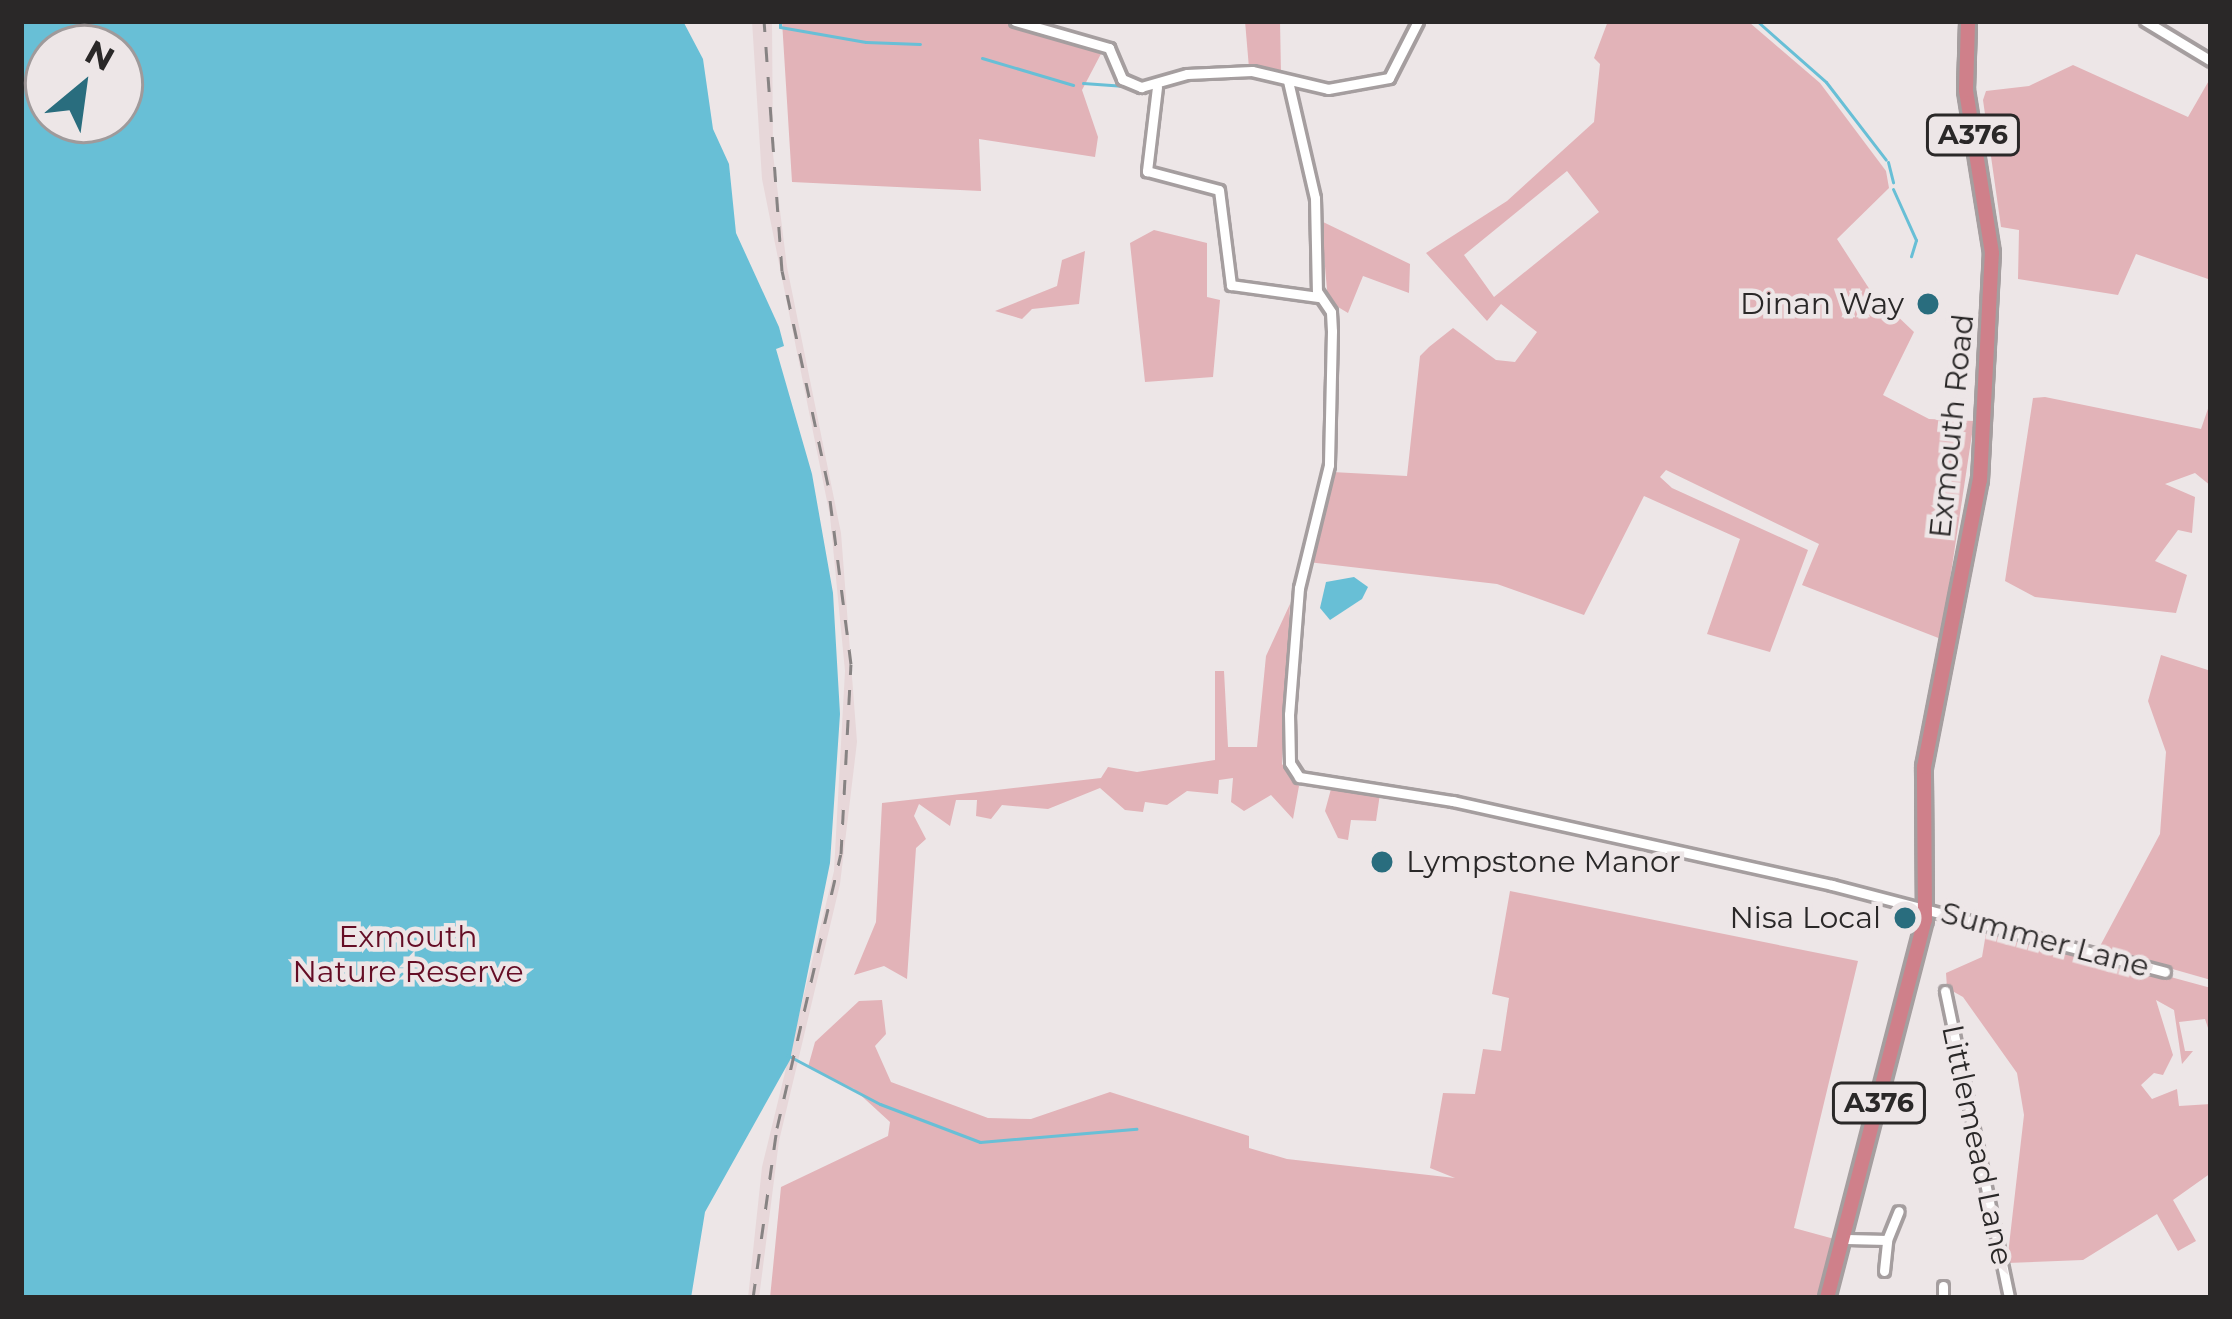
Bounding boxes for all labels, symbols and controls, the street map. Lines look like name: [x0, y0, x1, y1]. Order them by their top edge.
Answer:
north arrow: [24, 24, 144, 144]
text: N: [79, 31, 121, 79]
road number: A376: [1925, 114, 2021, 156]
place label: Dinan Way: [1740, 286, 1904, 322]
marker: Dinan Way: [1915, 291, 1941, 317]
street label: Exmouth Road: [1922, 312, 1982, 540]
place label: Lympstone Manor: [1406, 844, 1681, 880]
marker: Lympstone Manor: [1369, 849, 1395, 875]
street label: Summer Lane: [1937, 895, 2153, 985]
place label: Nisa Local: [1729, 900, 1881, 936]
marker: Nisa Local: [1892, 905, 1918, 931]
park label: Exmouth Nature Reserve: [292, 919, 524, 990]
street label: Littlemead Lane: [1934, 1022, 2020, 1268]
road number: A376: [1831, 1082, 1927, 1124]

